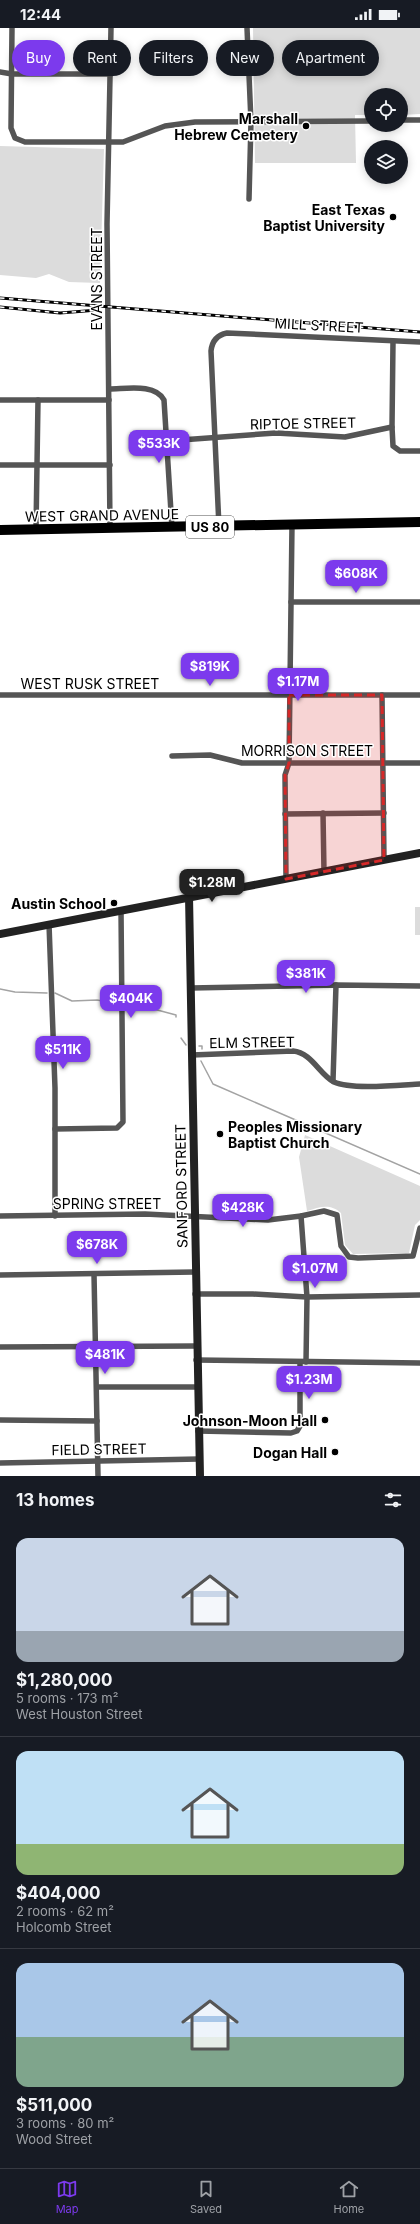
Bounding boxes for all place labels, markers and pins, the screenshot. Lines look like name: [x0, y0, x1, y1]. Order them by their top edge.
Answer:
place label: Marshall Hebrew Cemetery: [174, 110, 299, 143]
marker: Marshall Hebrew Cemetery: [301, 121, 311, 131]
place label: East Texas Baptist University: [263, 201, 386, 234]
marker: East Texas Baptist University: [388, 212, 398, 222]
pin: $533K: [131, 430, 187, 464]
pin: $608K: [328, 560, 384, 594]
pin: $819K: [182, 653, 238, 687]
pin: $1.17M: [265, 668, 331, 702]
pin: $1.28M: [179, 869, 245, 903]
place label: Austin School: [11, 895, 106, 912]
marker: Austin School: [109, 898, 119, 908]
pin: $381K: [278, 960, 334, 994]
pin: $404K: [103, 985, 159, 1019]
pin: $511K: [35, 1036, 91, 1070]
place label: Peoples Missionary Baptist Church: [228, 1118, 363, 1151]
marker: Peoples Missionary Baptist Church: [215, 1129, 225, 1139]
pin: $428K: [215, 1194, 271, 1228]
pin: $678K: [69, 1231, 125, 1265]
pin: $1.07M: [282, 1255, 348, 1289]
pin: $481K: [77, 1341, 133, 1375]
pin: $1.23M: [276, 1366, 342, 1400]
place label: Johnson-Moon Hall: [183, 1412, 317, 1429]
marker: Johnson-Moon Hall: [320, 1415, 330, 1425]
place label: Dogan Hall: [253, 1444, 327, 1461]
marker: Dogan Hall: [330, 1447, 340, 1457]

